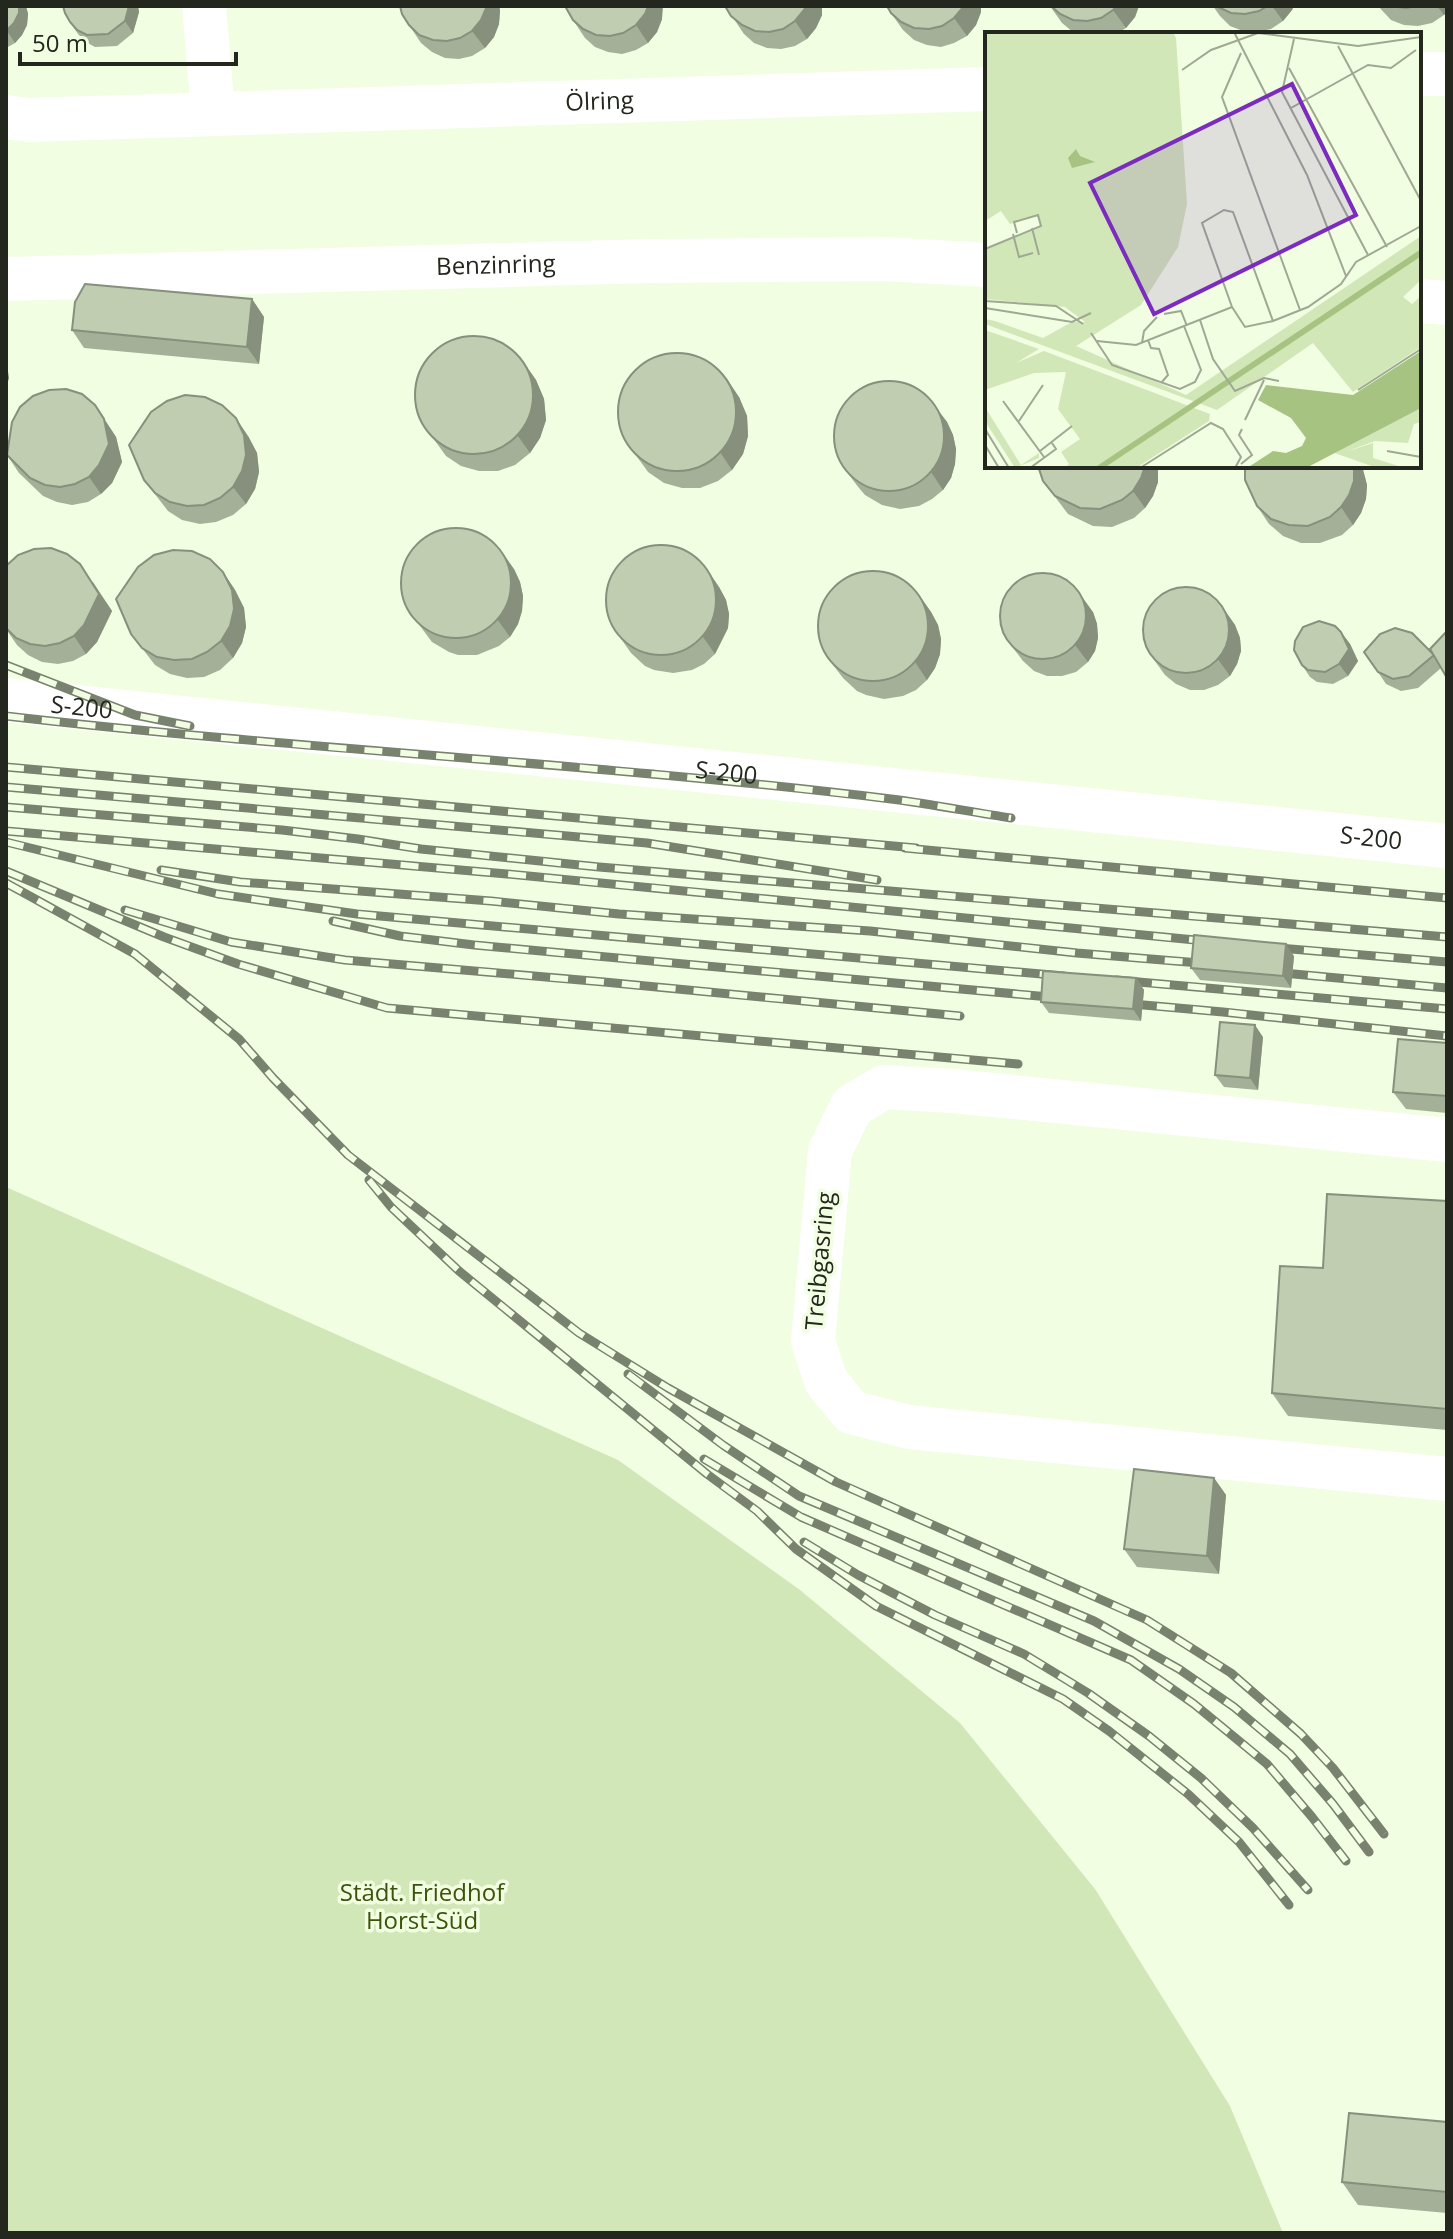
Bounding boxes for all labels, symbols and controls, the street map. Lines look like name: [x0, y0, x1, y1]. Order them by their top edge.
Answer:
scale bar: [20, 16, 236, 66]
text: 50 m: [32, 26, 88, 59]
inset map: [985, 32, 1421, 468]
street label: Ölring: [565, 82, 634, 118]
street label: Benzinring: [436, 246, 556, 282]
street label: S-200: [49, 687, 114, 726]
street label: S-200: [694, 752, 759, 791]
street label: S-200: [1339, 817, 1404, 856]
street label: Treibgasring: [796, 1190, 841, 1331]
park label: Städt. Friedhof Horst-Süd: [340, 1875, 506, 1936]

